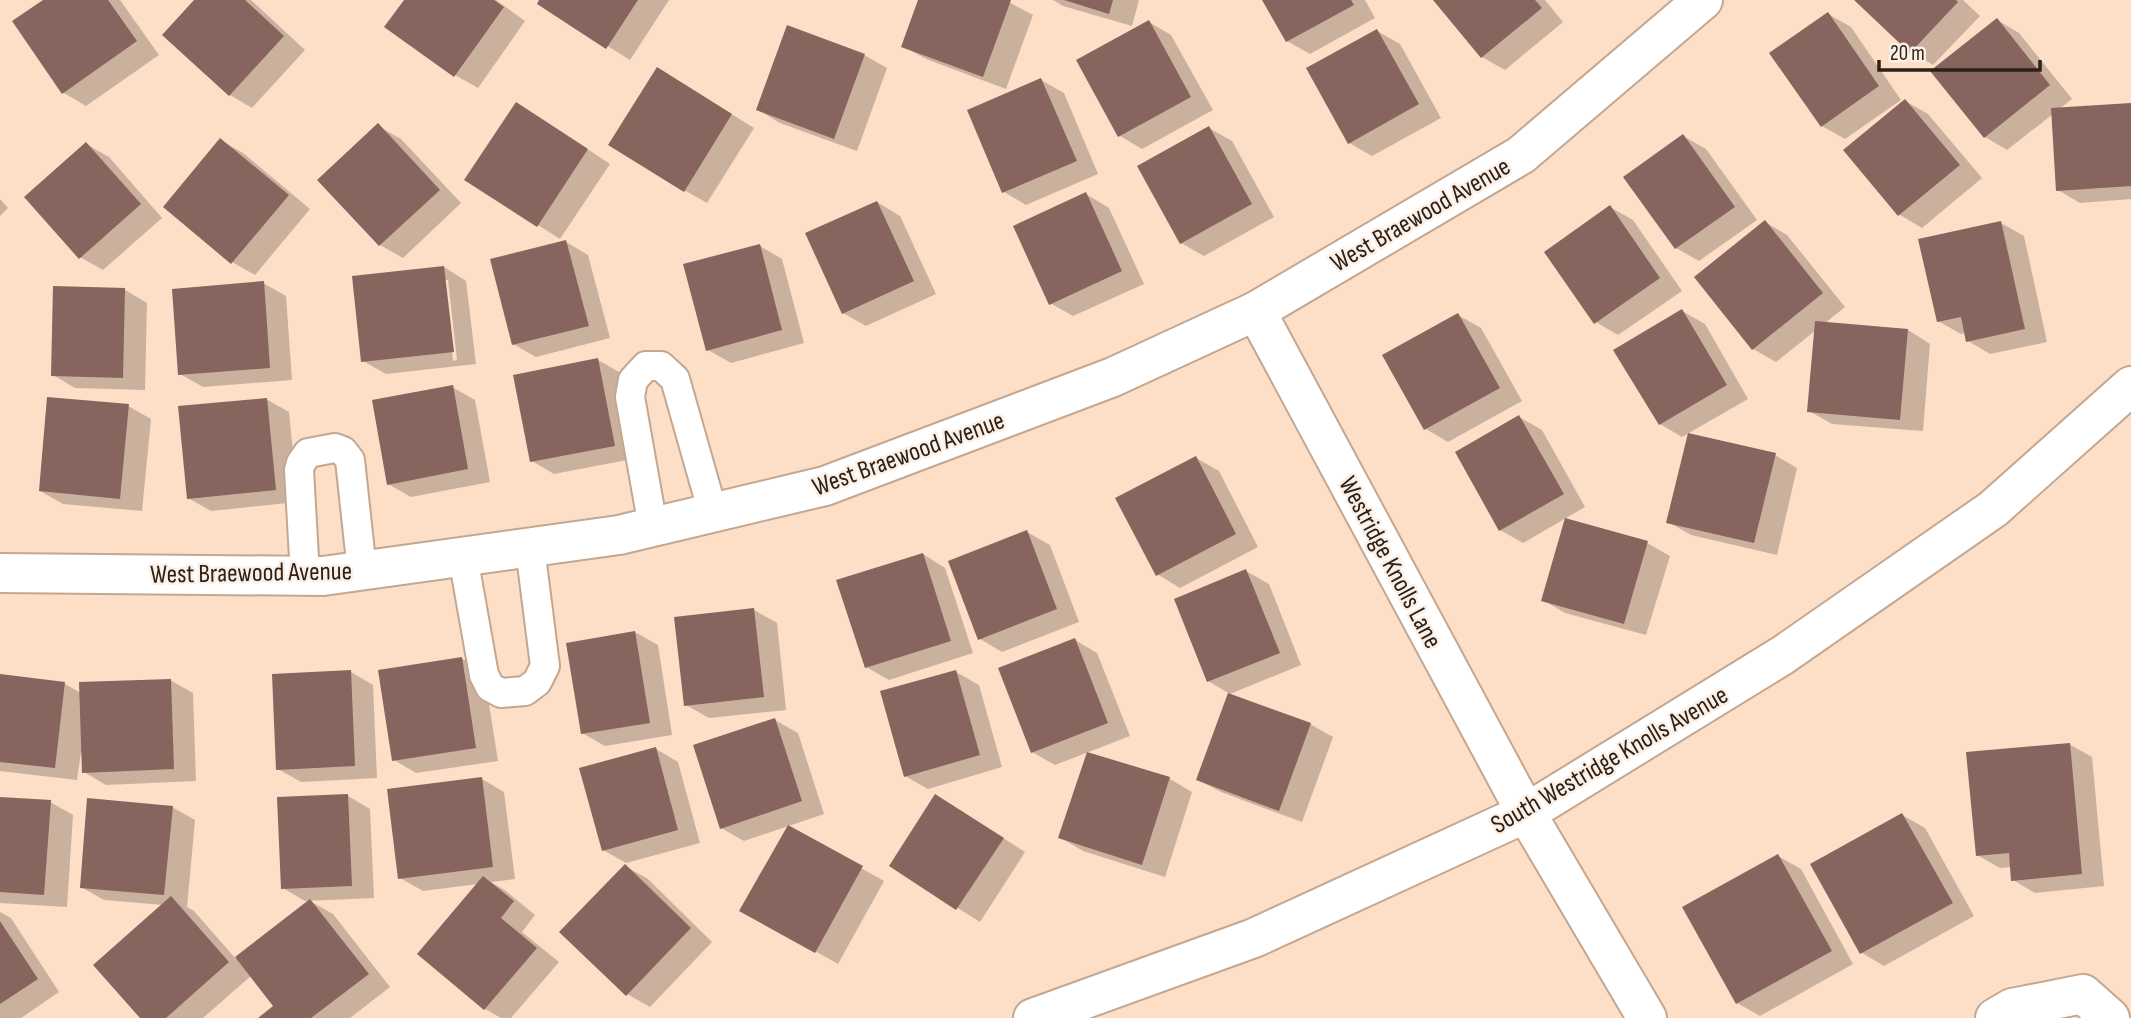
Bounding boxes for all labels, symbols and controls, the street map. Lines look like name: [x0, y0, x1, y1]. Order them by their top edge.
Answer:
scale bar: [1879, 28, 2040, 72]
text: 20 m: [1890, 41, 1925, 66]
street label: West Braewood Avenue: [1326, 151, 1516, 279]
street label: West Braewood Avenue: [808, 405, 1009, 504]
street label: Westridge Knolls Lane: [1331, 472, 1448, 654]
street label: West Braewood Avenue: [150, 556, 352, 591]
street label: South Westridge Knolls Avenue: [1486, 680, 1734, 841]

